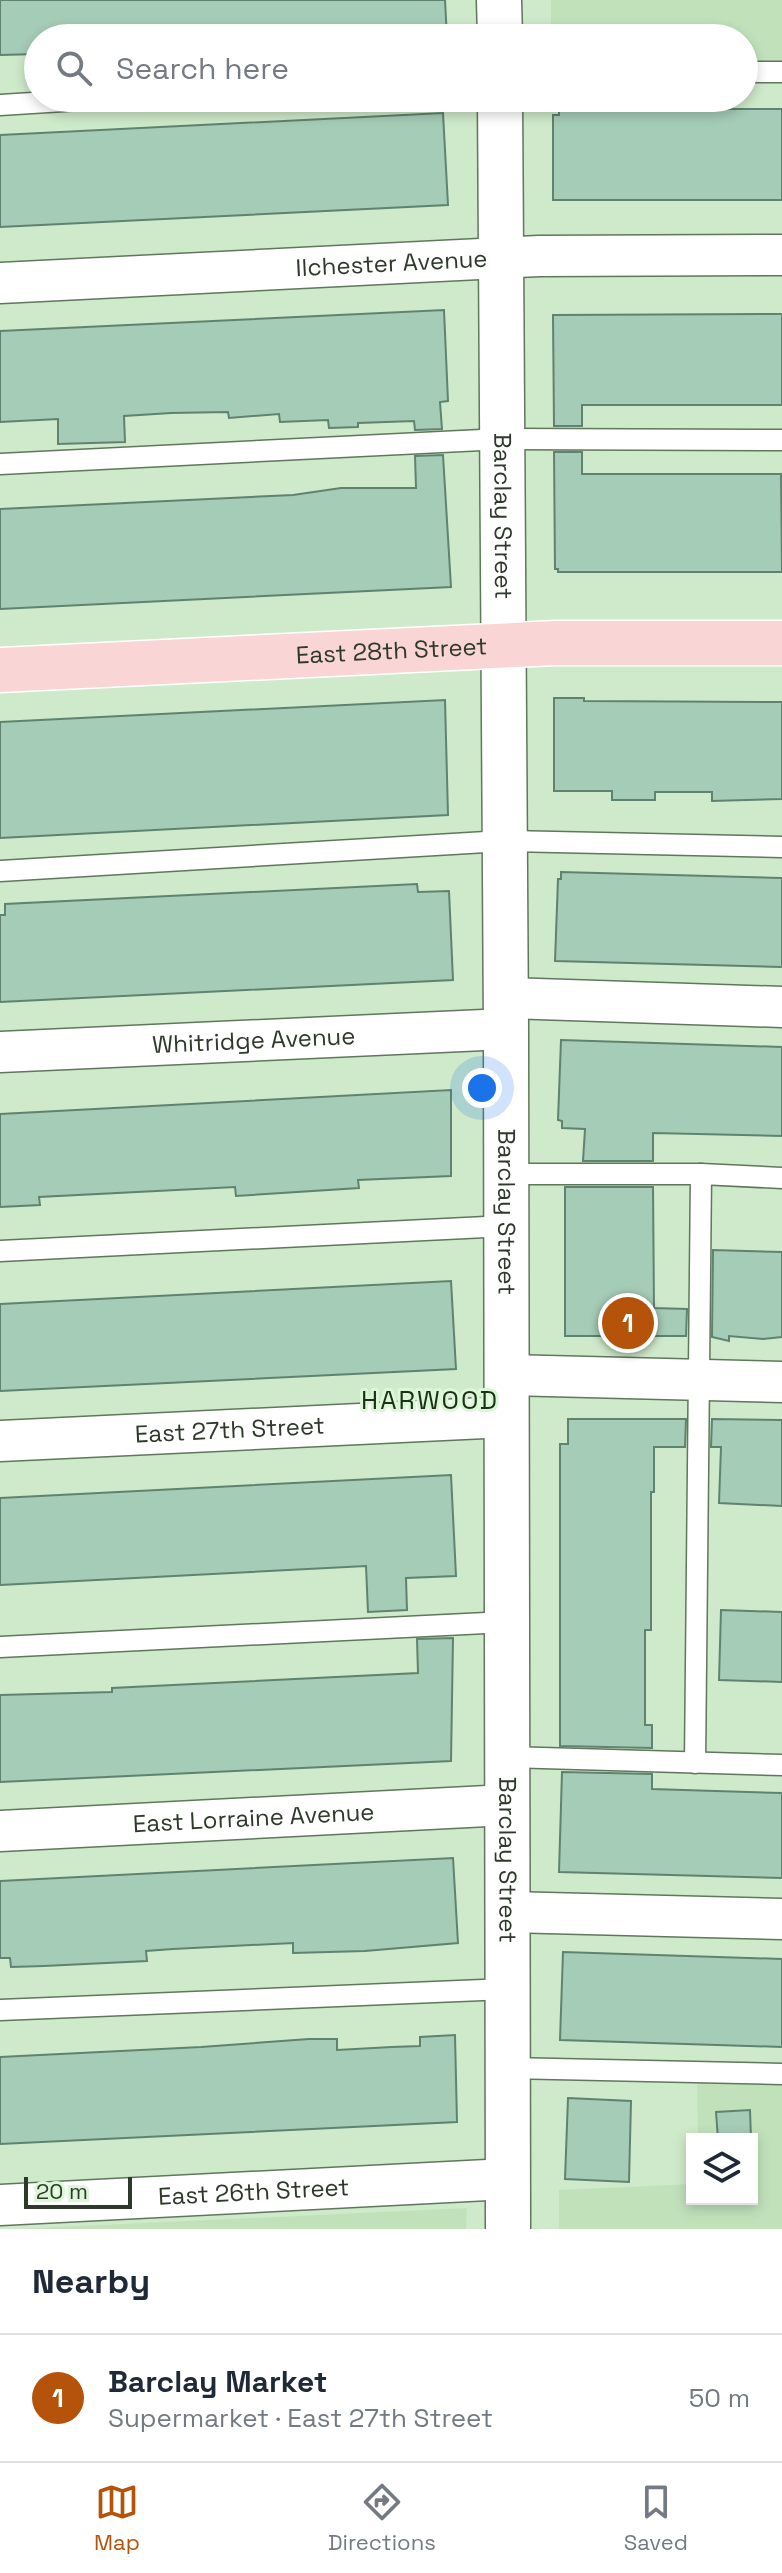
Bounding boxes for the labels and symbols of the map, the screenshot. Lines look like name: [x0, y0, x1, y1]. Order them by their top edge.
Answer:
street label: Ilchester Avenue: [295, 243, 488, 283]
street label: Barclay Street: [487, 433, 519, 599]
street label: East 28th Street: [295, 630, 488, 671]
street label: Whitridge Avenue: [151, 1020, 356, 1060]
your location: [462, 1068, 502, 1108]
street label: Barclay Street: [491, 1129, 522, 1295]
pin: 1: [602, 1293, 654, 1353]
district label: HARWOOD: [361, 1383, 499, 1417]
street label: East 27th Street: [134, 1410, 325, 1450]
street label: Barclay Street: [492, 1777, 524, 1943]
street label: East Lorraine Avenue: [132, 1796, 375, 1839]
street label: East 26th Street: [157, 2171, 350, 2212]
scale bar: [24, 2173, 132, 2209]

